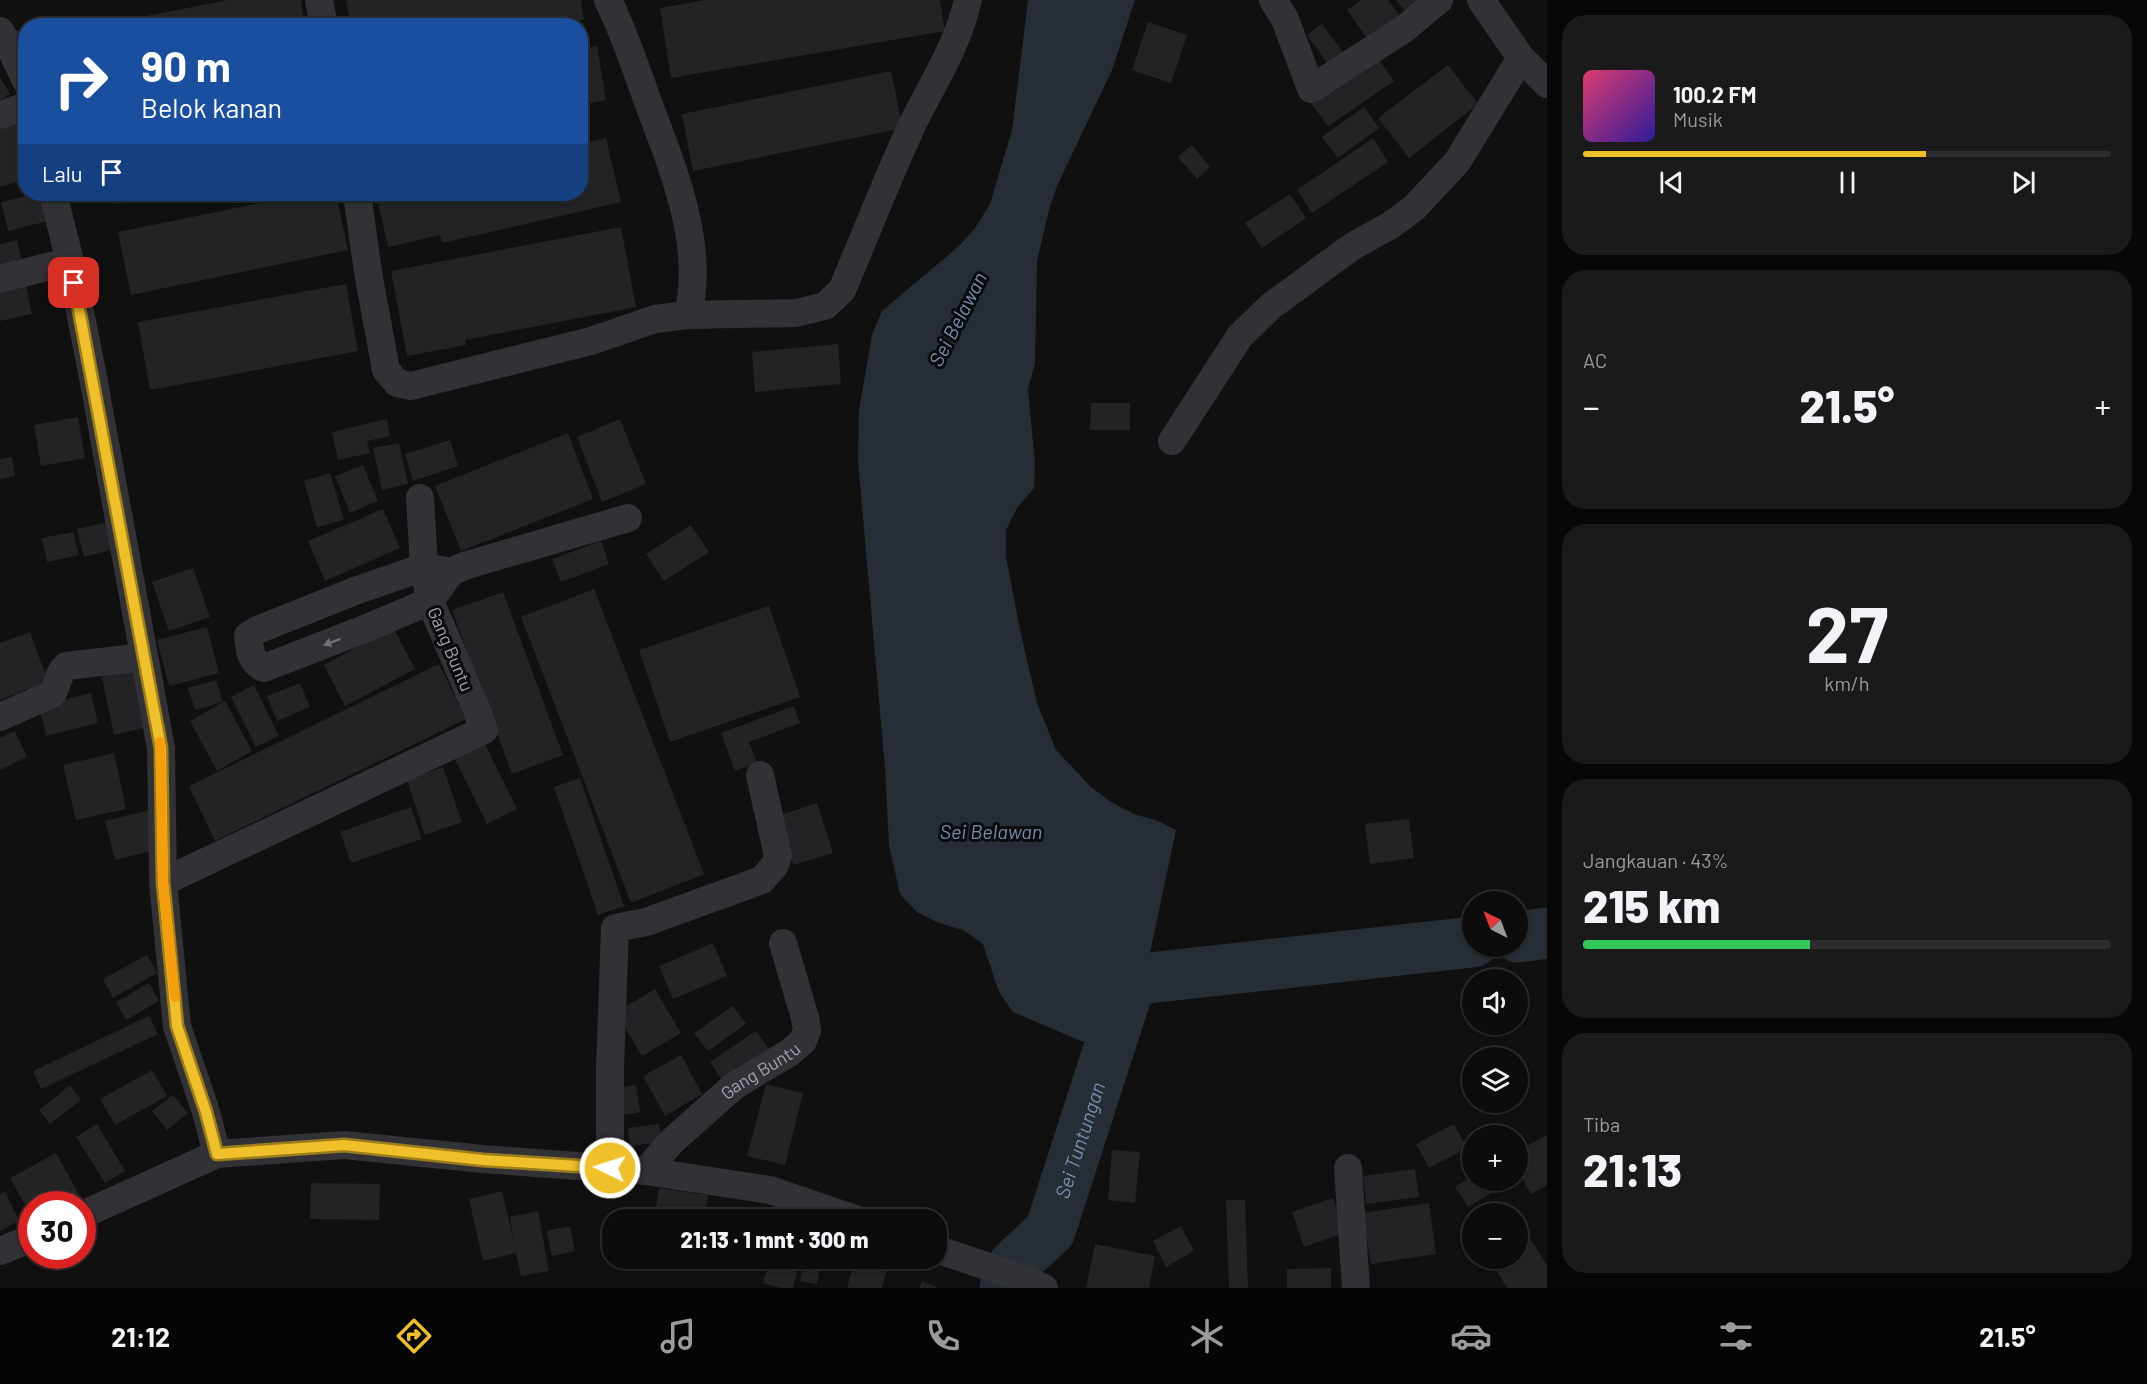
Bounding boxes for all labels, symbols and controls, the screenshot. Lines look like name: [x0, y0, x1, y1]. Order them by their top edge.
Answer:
text: 90 m: [141, 40, 231, 90]
icon: right: [42, 42, 120, 120]
text: 100.2 FM: [1673, 81, 1757, 107]
text: Belok kanan: [141, 91, 282, 123]
text: Musik: [1673, 107, 1723, 131]
icon: arrive: [95, 156, 128, 189]
text: Lalu: [42, 160, 83, 186]
icon: previous: [1655, 166, 1688, 199]
icon: pause: [1831, 166, 1864, 199]
icon: next: [2007, 166, 2040, 199]
pin: [48, 257, 99, 308]
icon: arrive: [57, 266, 90, 299]
water label: Sei Belawan: [923, 268, 991, 370]
text: AC: [1583, 348, 1607, 372]
text: 21.5°: [1800, 378, 1894, 432]
text: −: [1583, 386, 1600, 426]
text: +: [2095, 386, 2111, 426]
text: 27: [1806, 585, 1888, 679]
street label: Gang Buntu: [423, 603, 479, 695]
one-way arrow: [322, 637, 340, 647]
text: km/h: [1824, 671, 1870, 695]
water label: Sei Belawan: [940, 819, 1042, 843]
text: Jangkauan · 43%: [1583, 848, 1729, 872]
text: 215 km: [1583, 878, 1720, 932]
north arrow: [1462, 891, 1528, 957]
map controls: [1462, 891, 1528, 1269]
button: sound: [1462, 969, 1528, 1035]
street label: Gang Buntu: [716, 1037, 805, 1104]
button: layers: [1462, 1047, 1528, 1113]
water label: Sei Tuntungan: [1049, 1079, 1109, 1201]
text: Tiba: [1583, 1112, 1620, 1136]
button: +: [1462, 1125, 1528, 1191]
position arrow: [578, 1136, 642, 1200]
text: 21:13: [1583, 1142, 1682, 1196]
speed limit sign: 30: [18, 1191, 96, 1269]
button: −: [1462, 1203, 1528, 1269]
text: 21:13 · 1 mnt · 300 m: [681, 1226, 869, 1252]
icon: directions: [393, 1315, 435, 1357]
icon: music: [657, 1315, 699, 1357]
icon: phone: [922, 1315, 964, 1357]
icon: climate: [1186, 1315, 1228, 1357]
icon: car: [1450, 1315, 1492, 1357]
icon: filters: [1715, 1315, 1757, 1357]
text: 21:12: [111, 1320, 170, 1352]
text: 21.5°: [1979, 1320, 2036, 1352]

